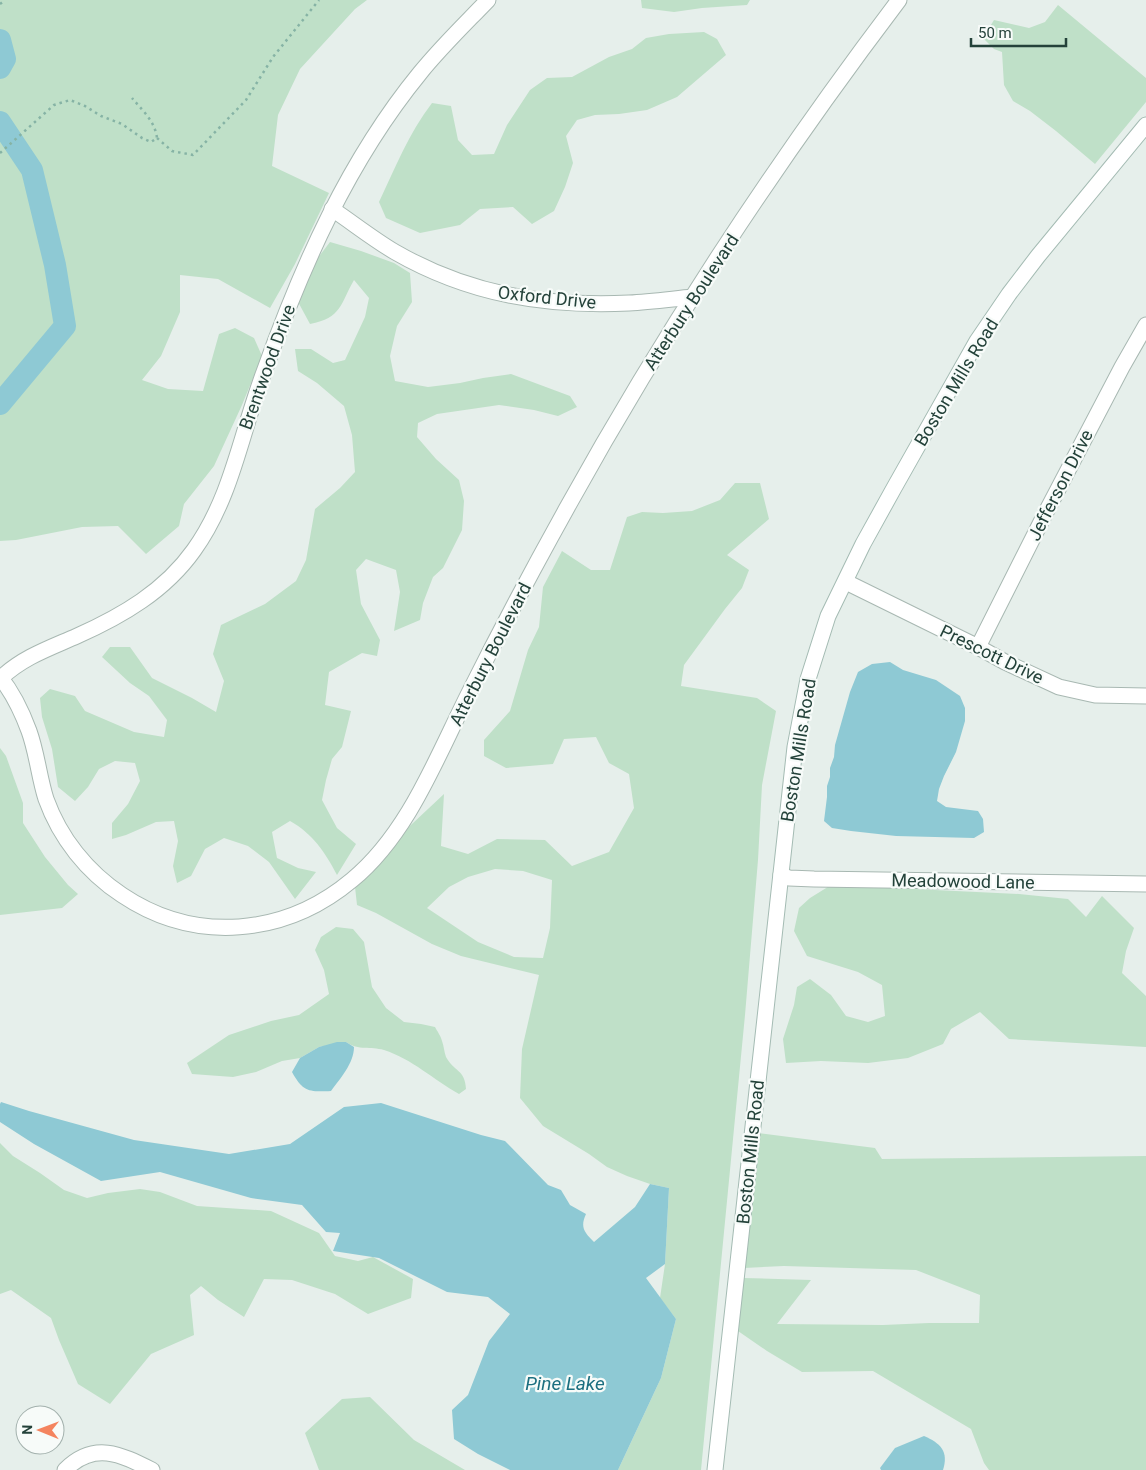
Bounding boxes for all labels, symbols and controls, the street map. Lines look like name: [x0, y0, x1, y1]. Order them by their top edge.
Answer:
scale bar: [971, 15, 1066, 47]
text: 50 m: [978, 24, 1012, 42]
street label: Atterbury Boulevard: [639, 230, 743, 374]
street label: Oxford Drive: [497, 281, 597, 313]
street label: Brentwood Drive: [235, 302, 299, 432]
street label: Boston Mills Road: [910, 314, 1002, 450]
street label: Jefferson Drive: [1023, 426, 1097, 544]
street label: Atterbury Boulevard: [445, 579, 535, 729]
street label: Prescott Drive: [937, 620, 1047, 688]
street label: Boston Mills Road: [776, 677, 820, 823]
street label: Meadowood Lane: [891, 869, 1035, 893]
street label: Boston Mills Road: [732, 1079, 768, 1225]
water label: Pine Lake: [525, 1372, 605, 1395]
north arrow: [15, 1405, 65, 1455]
text: N: [19, 1425, 35, 1435]

